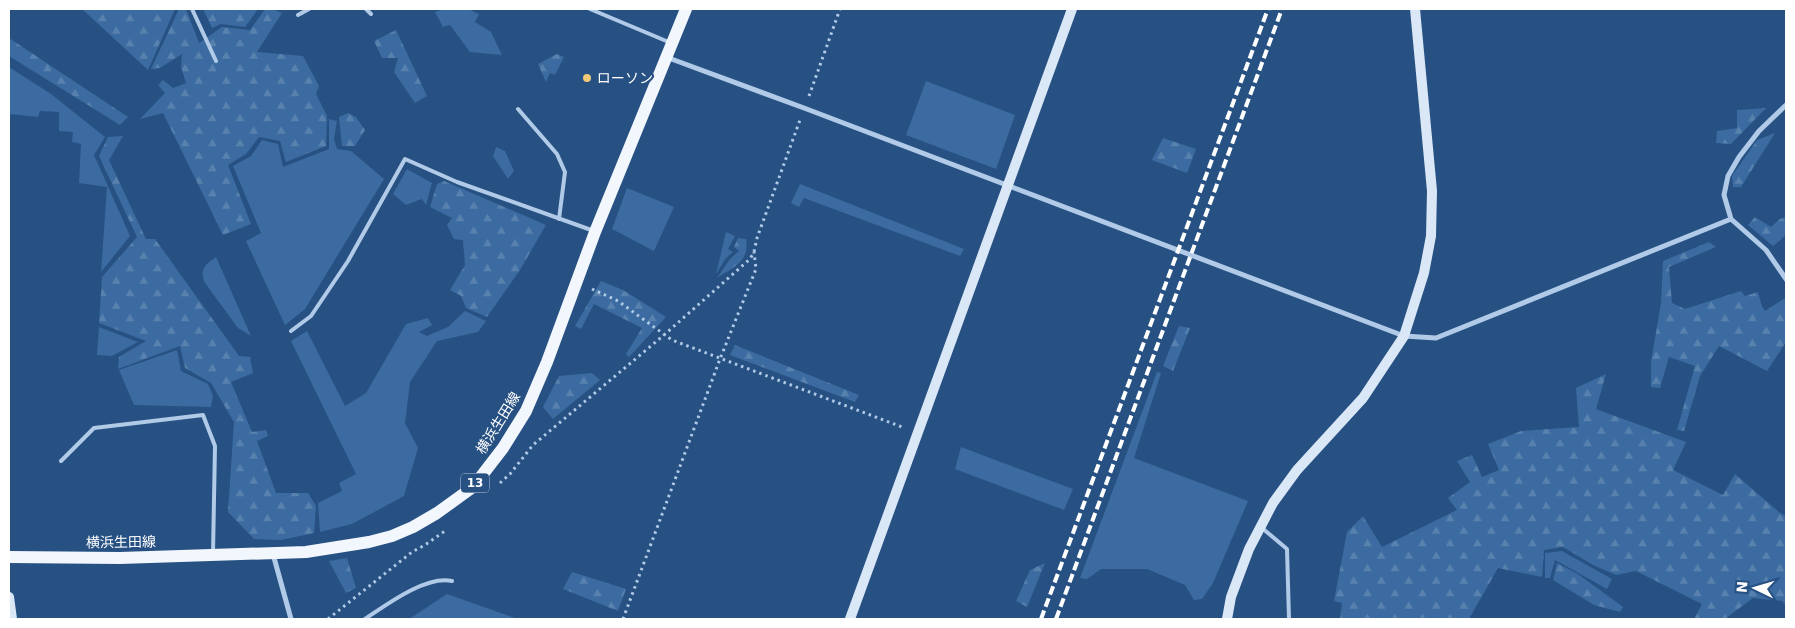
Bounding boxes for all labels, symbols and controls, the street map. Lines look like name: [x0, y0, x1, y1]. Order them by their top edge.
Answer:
place label: ローソン: [597, 70, 653, 86]
marker: ローソン: [581, 72, 593, 84]
street label: 横浜生田線: [473, 389, 523, 457]
road number: 13: [461, 473, 489, 492]
street label: 横浜生田線: [86, 533, 156, 551]
north arrow: [1730, 563, 1780, 613]
text: N: [1734, 580, 1751, 593]

